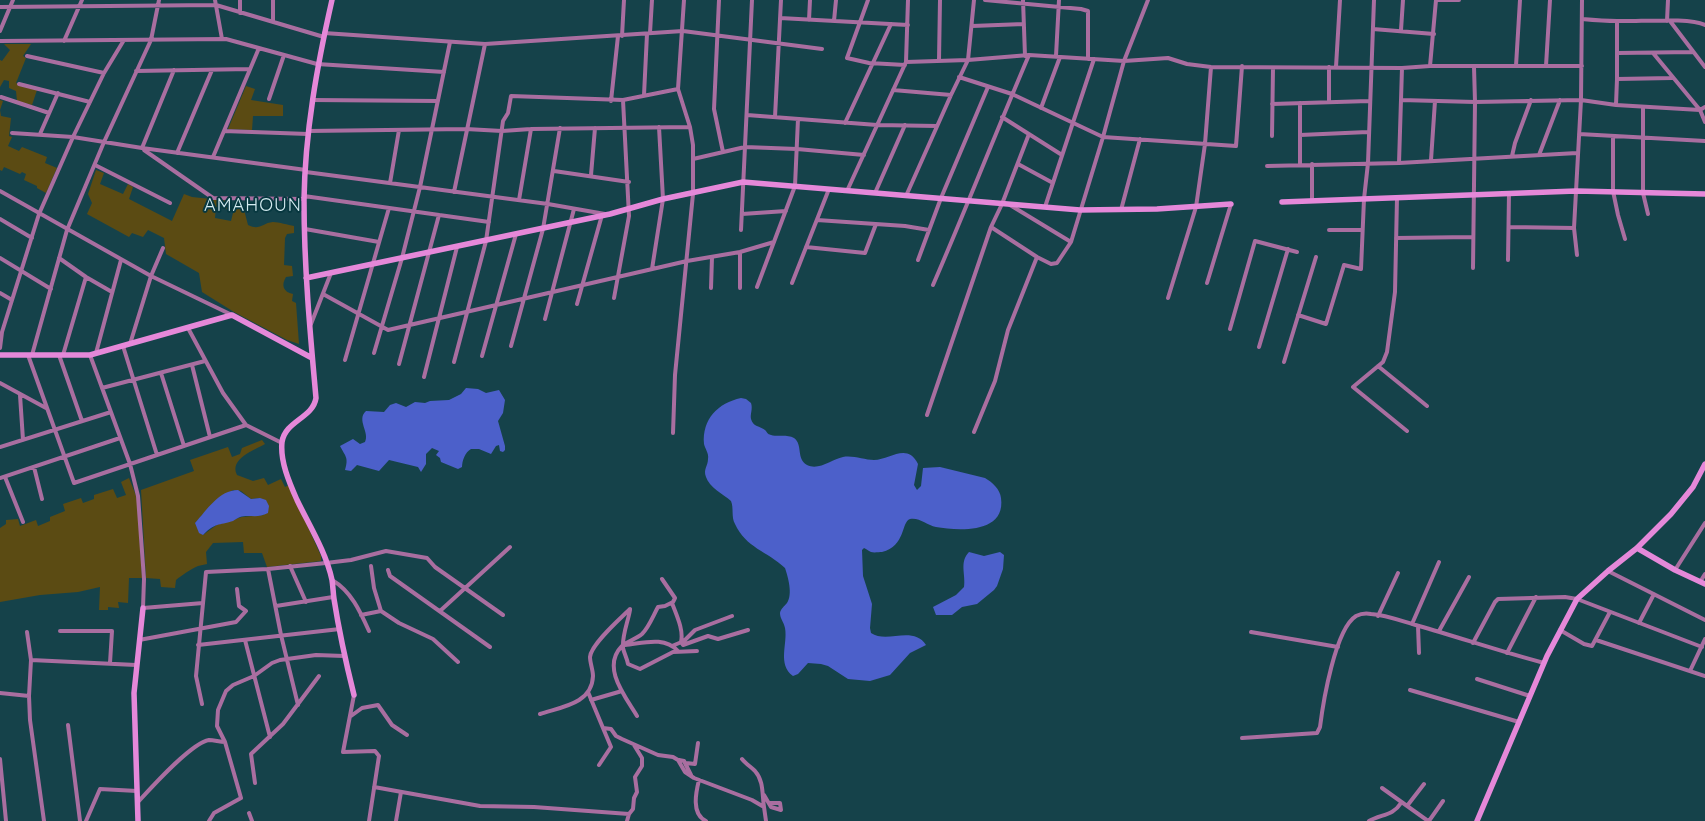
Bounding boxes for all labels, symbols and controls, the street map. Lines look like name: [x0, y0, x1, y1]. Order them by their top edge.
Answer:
district label: AMAHOUN: [203, 195, 303, 217]

